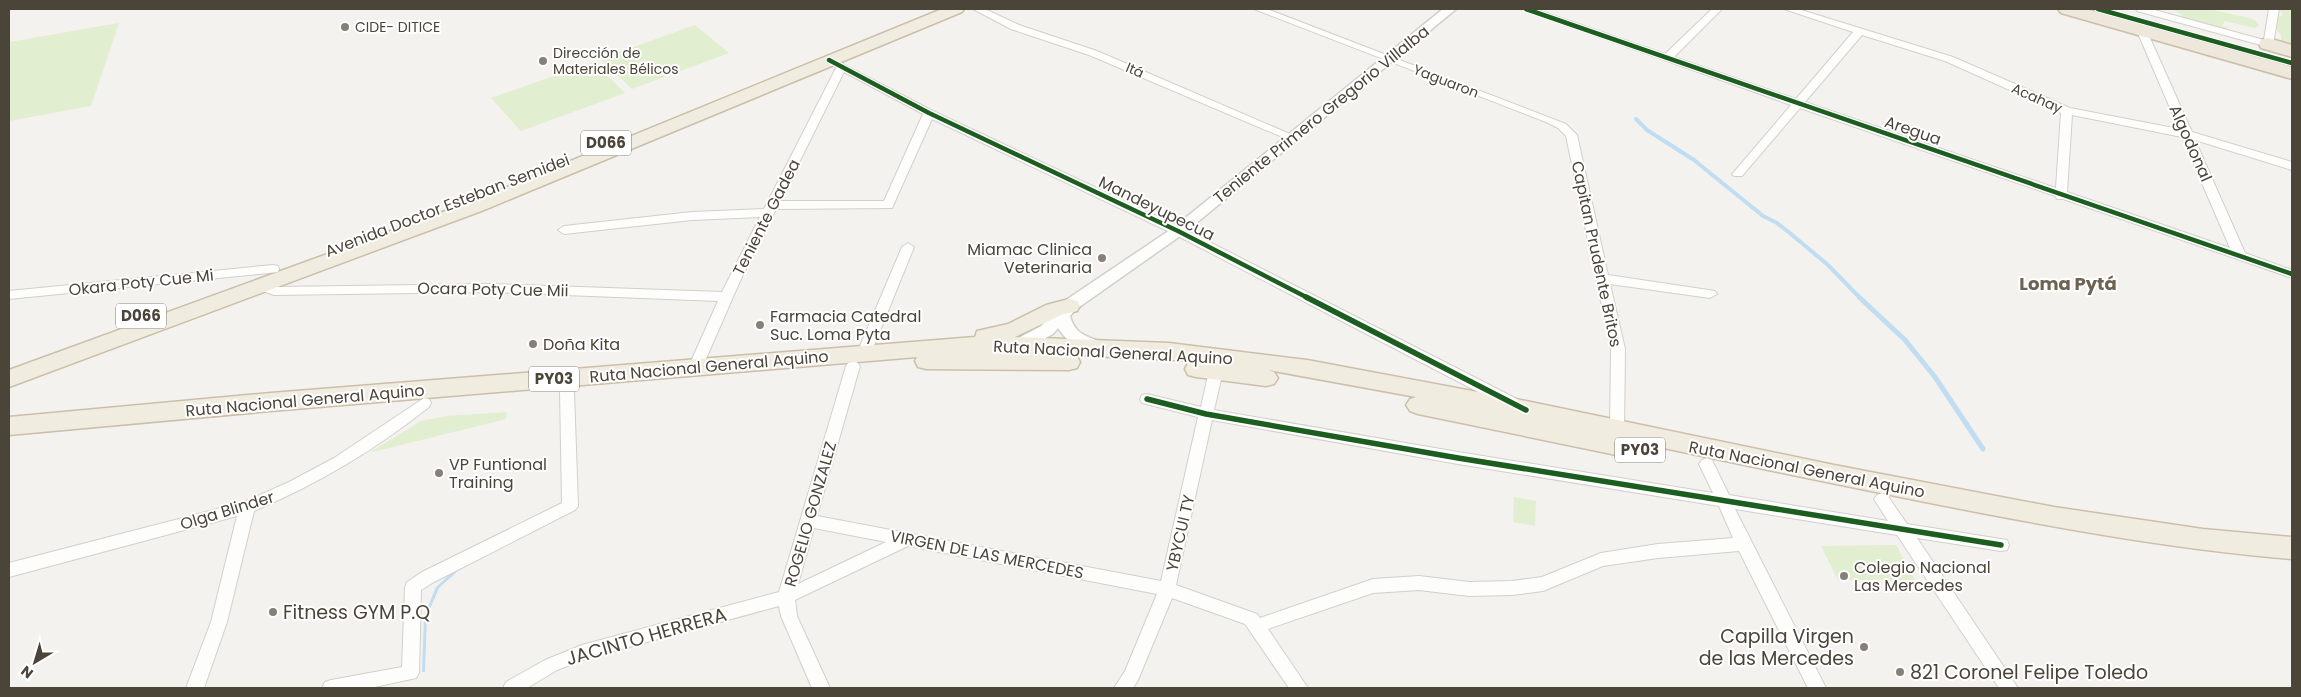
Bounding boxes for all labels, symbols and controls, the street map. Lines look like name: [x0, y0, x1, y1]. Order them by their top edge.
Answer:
place label: CIDE- DITICE: [355, 17, 440, 37]
street label: Teniente Primero Gregorio Villalba: [1208, 20, 1434, 209]
marker: CIDE- DITICE: [339, 21, 351, 33]
place label: Dirección de Materiales Bélicos: [553, 43, 679, 79]
marker: Dirección de Materiales Bélicos: [537, 55, 549, 67]
street label: Itá: [1123, 57, 1147, 83]
street label: Yaguaron: [1410, 59, 1482, 103]
street label: Acahay: [2008, 78, 2066, 118]
street label: Algodonal: [2163, 101, 2218, 185]
street label: Aregua: [1881, 110, 1944, 151]
road number: D066: [581, 130, 631, 156]
street label: Avenida Doctor Esteban Semidei: [322, 148, 573, 263]
street label: Teniente Gadea: [727, 155, 806, 279]
street label: Capitan Prudente Britos: [1566, 159, 1627, 349]
street label: Mandeyupecua: [1095, 170, 1219, 246]
place label: Miamac Clinica Veterinaria: [967, 238, 1092, 279]
marker: Miamac Clinica Veterinaria: [1096, 252, 1108, 264]
street label: Okara Poty Cue Mi: [67, 263, 215, 302]
district label: Loma Pytá: [2019, 271, 2117, 296]
street label: Ocara Poty Cue Mii: [417, 277, 569, 302]
road number: D066: [116, 304, 166, 328]
place label: Farmacia Catedral Suc. Loma Pyta: [770, 305, 921, 346]
marker: Farmacia Catedral Suc. Loma Pyta: [754, 319, 766, 331]
place label: Doña Kita: [543, 333, 620, 356]
street label: Ruta Nacional General Aquino: [993, 335, 1233, 370]
marker: Doña Kita: [527, 338, 539, 350]
street label: Ruta Nacional General Aquino: [589, 345, 830, 388]
road number: PY03: [529, 366, 579, 392]
street label: Ruta Nacional General Aquino: [185, 379, 426, 422]
street label: Ruta Nacional General Aquino: [1687, 435, 1927, 504]
road number: PY03: [1615, 438, 1665, 462]
street label: ROGELIO GONZALEZ: [779, 439, 842, 589]
place label: VP Funtional Training: [449, 453, 547, 494]
marker: VP Funtional Training: [433, 467, 445, 479]
street label: Olga Blinder: [177, 485, 277, 536]
street label: YBYCUI TY: [1161, 492, 1201, 574]
street label: VIRGEN DE LAS MERCEDES: [888, 524, 1086, 585]
place label: Colegio Nacional Las Mercedes: [1854, 556, 1991, 597]
marker: Colegio Nacional Las Mercedes: [1838, 570, 1850, 582]
place label: Fitness GYM P.Q: [283, 599, 430, 626]
street label: JACINTO HERRERA: [563, 601, 730, 672]
marker: Fitness GYM P.Q: [267, 606, 279, 618]
place label: Capilla Virgen de las Mercedes: [1699, 623, 1854, 672]
north arrow: [10, 637, 60, 687]
marker: Capilla Virgen de las Mercedes: [1858, 641, 1870, 653]
place label: 821 Coronel Felipe Toledo: [1910, 659, 2148, 686]
text: N: [17, 661, 37, 683]
marker: 821 Coronel Felipe Toledo: [1894, 666, 1906, 678]

